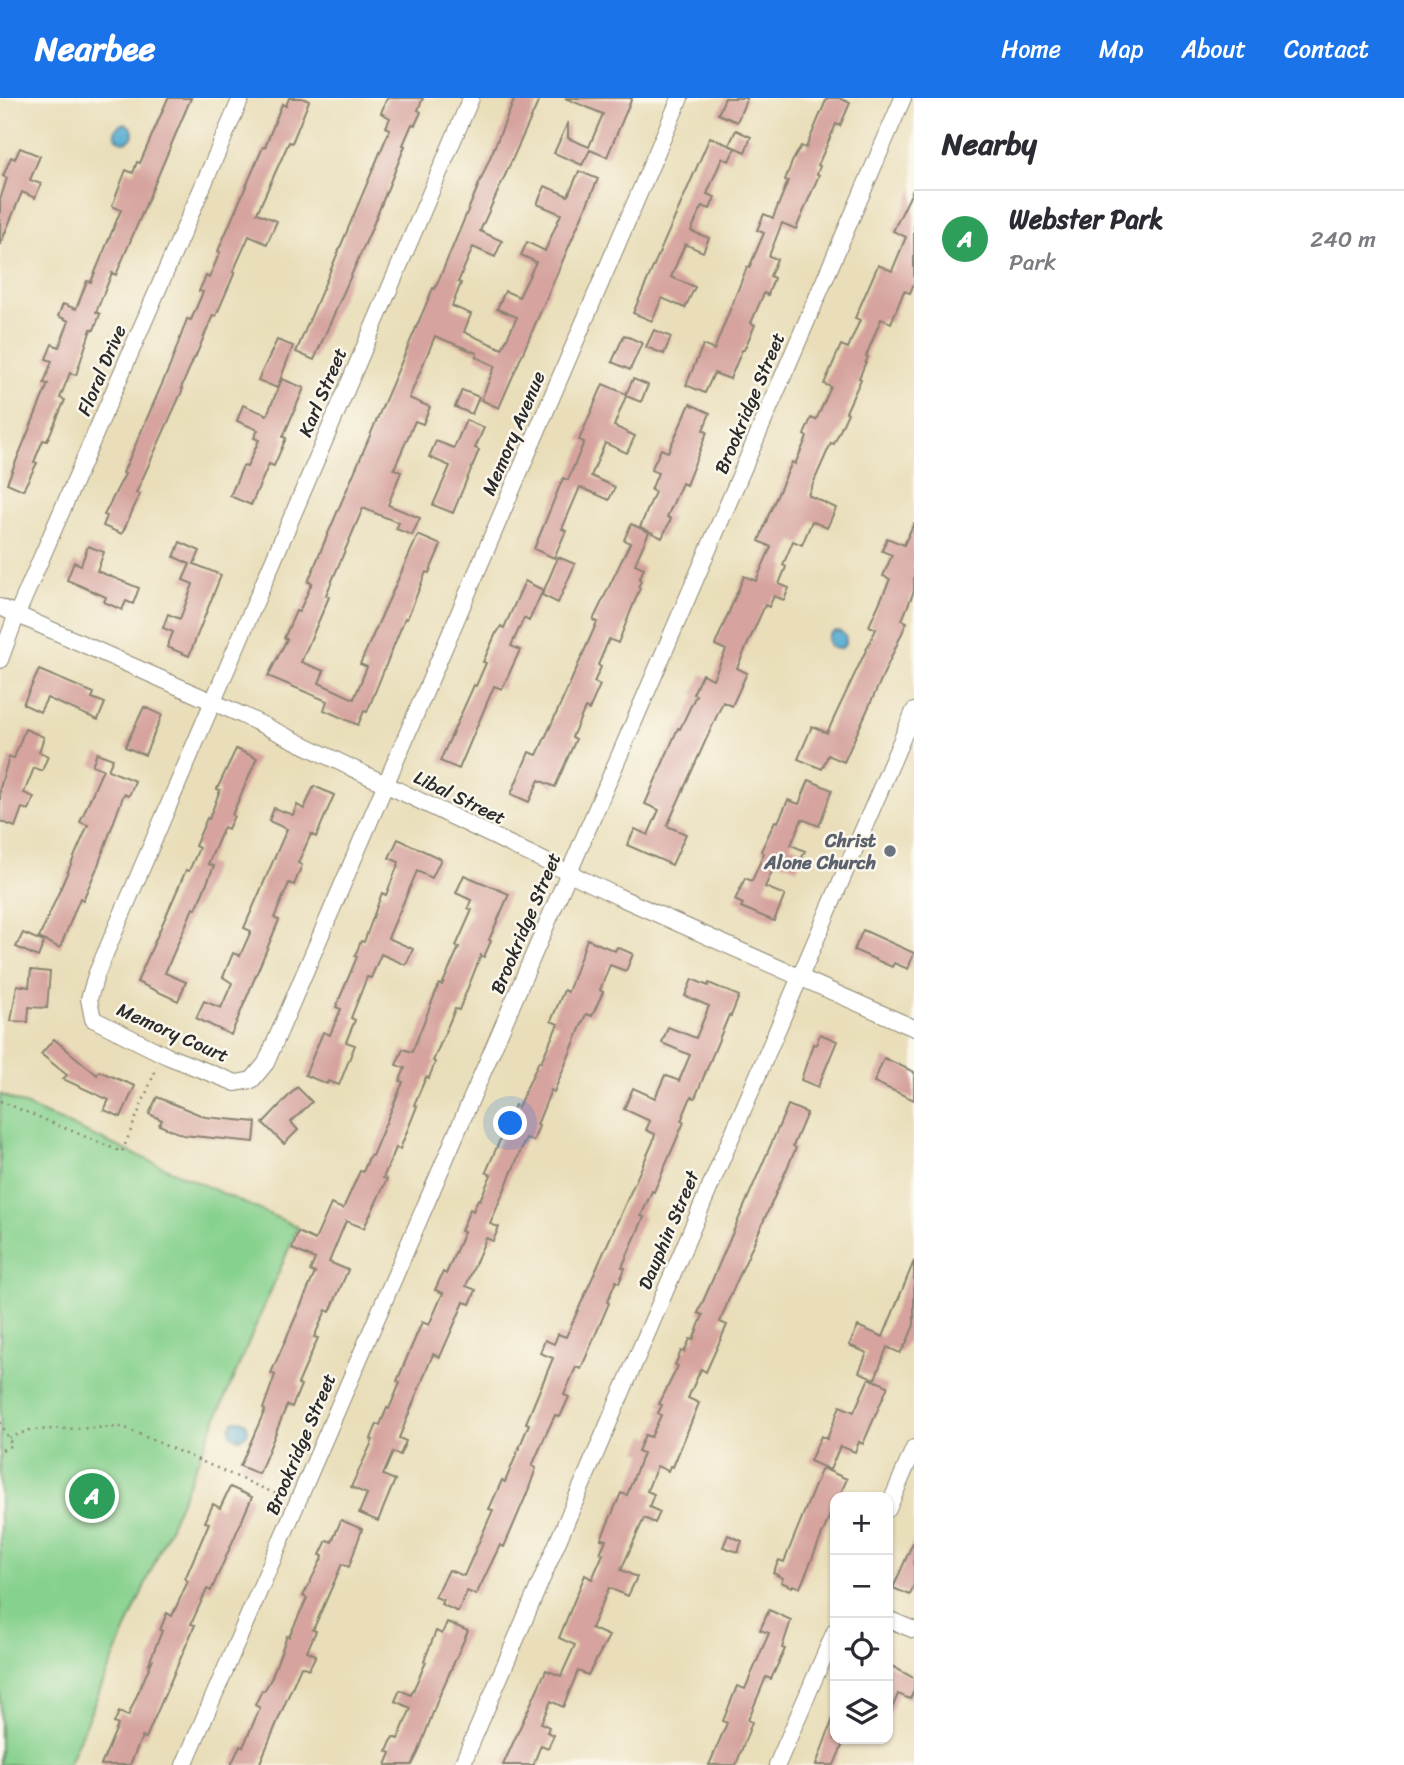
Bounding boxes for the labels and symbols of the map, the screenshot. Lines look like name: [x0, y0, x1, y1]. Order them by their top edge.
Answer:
street label: Floral Drive: [67, 319, 136, 421]
street label: Brookridge Street: [705, 327, 794, 479]
street label: Karl Street: [289, 342, 356, 442]
street label: Memory Avenue: [472, 365, 555, 501]
street label: Libal Street: [408, 761, 511, 834]
place label: Christ Alone Church: [763, 824, 877, 879]
marker: Christ Alone Church: [882, 843, 898, 859]
street label: Brookridge Street: [481, 847, 570, 999]
street label: Memory Court: [111, 993, 234, 1072]
your location: [493, 1106, 527, 1140]
street label: Dauphin Street: [629, 1164, 709, 1295]
street label: Brookridge Street: [256, 1368, 345, 1520]
pin: A: [69, 1470, 115, 1522]

